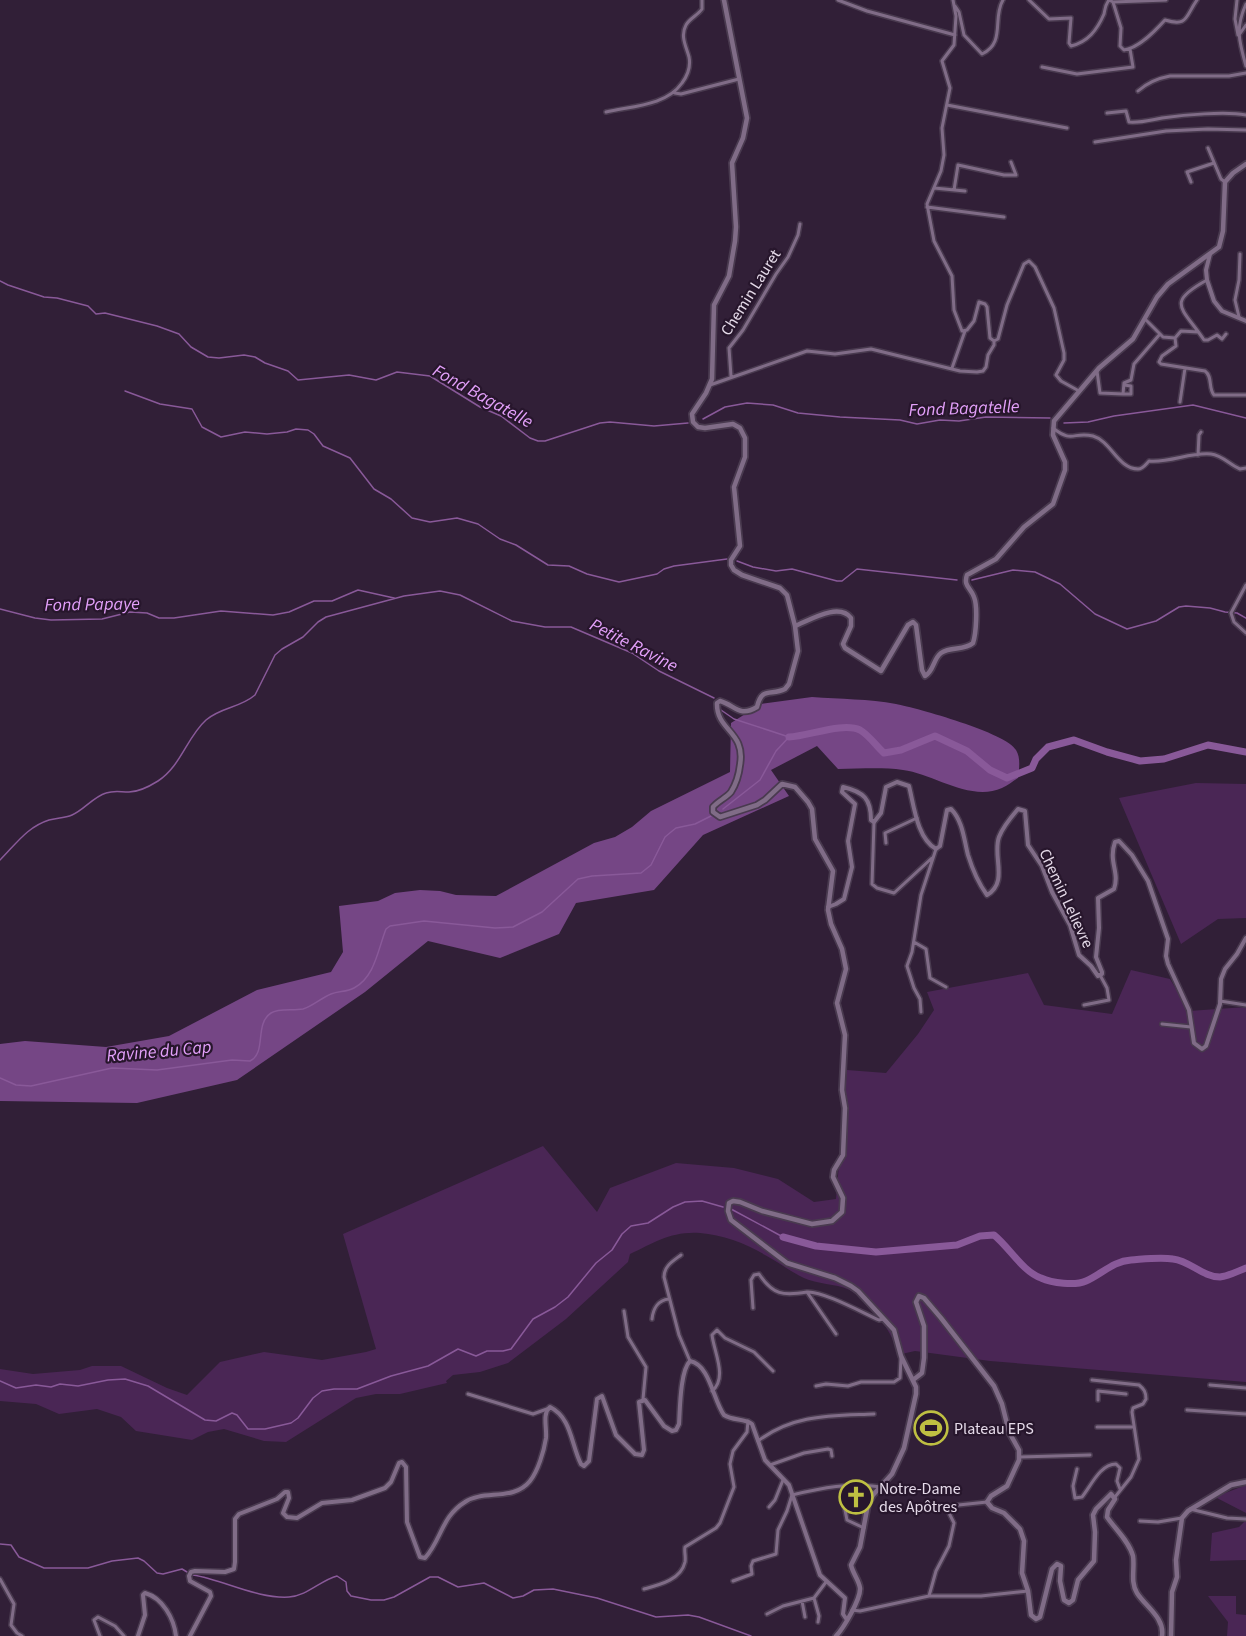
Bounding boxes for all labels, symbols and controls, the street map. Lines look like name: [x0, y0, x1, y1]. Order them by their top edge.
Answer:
street label: Chemin Lauret: [716, 245, 786, 340]
water label: Fond Bagatelle: [428, 359, 538, 434]
water label: Fond Bagatelle: [908, 394, 1020, 423]
water label: Fond Papaye: [44, 591, 140, 618]
water label: Petite Ravine: [585, 613, 682, 678]
street label: Chemin Lelievre: [1033, 845, 1099, 952]
water label: Ravine du Cap: [106, 1034, 213, 1069]
sports icon: Plateau EPS: [913, 1410, 949, 1446]
place label: Plateau EPS: [954, 1418, 1034, 1440]
place label: Notre-Dame des Apôtres: [879, 1478, 961, 1518]
church icon: Notre-Dame des Apôtres: [838, 1479, 874, 1515]

